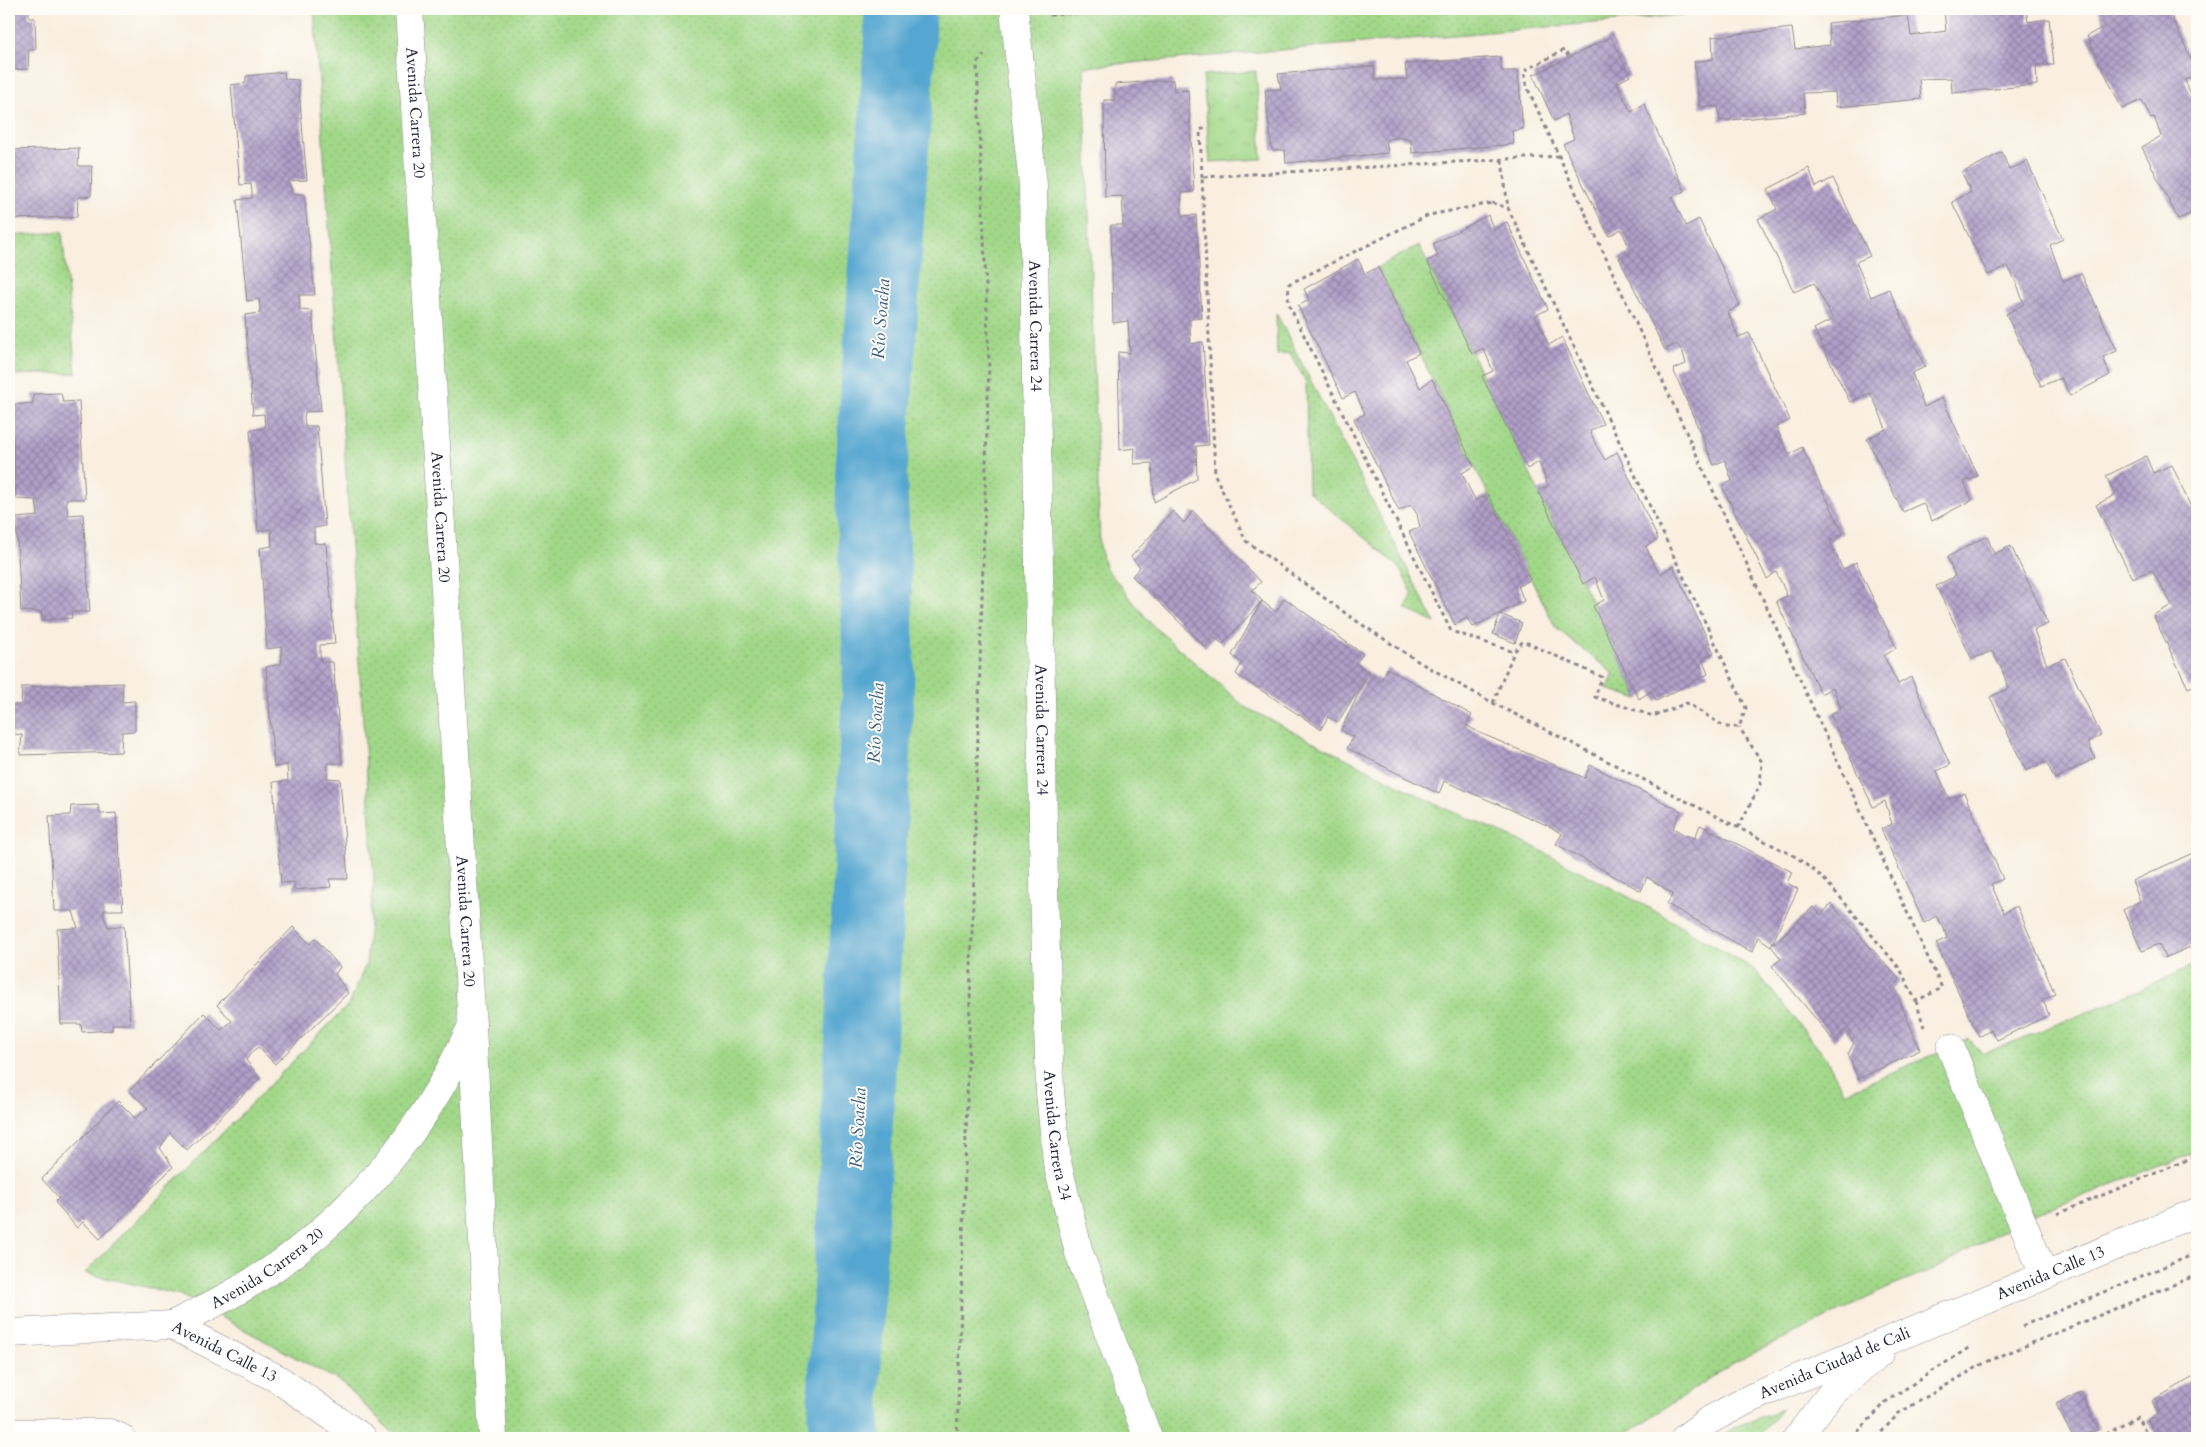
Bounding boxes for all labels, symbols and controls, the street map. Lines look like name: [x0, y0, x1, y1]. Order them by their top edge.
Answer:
street label: Avenida Carrera 20: [400, 46, 430, 179]
street label: Avenida Carrera 24: [1023, 260, 1047, 392]
water label: Río Soacha: [866, 278, 896, 360]
street label: Avenida Carrera 20: [425, 451, 456, 583]
street label: Avenida Carrera 24: [1029, 664, 1054, 796]
water label: Río Soacha: [861, 682, 891, 764]
street label: Avenida Carrera 20: [450, 855, 481, 988]
street label: Avenida Carrera 24: [1038, 1070, 1077, 1203]
water label: Río Soacha: [843, 1087, 873, 1169]
street label: Avenida Carrera 20: [207, 1223, 328, 1314]
street label: Avenida Calle 13: [1993, 1241, 2108, 1305]
street label: Avenida Calle 13: [168, 1316, 281, 1388]
street label: Avenida Ciudad de Cali: [1756, 1322, 1914, 1404]

